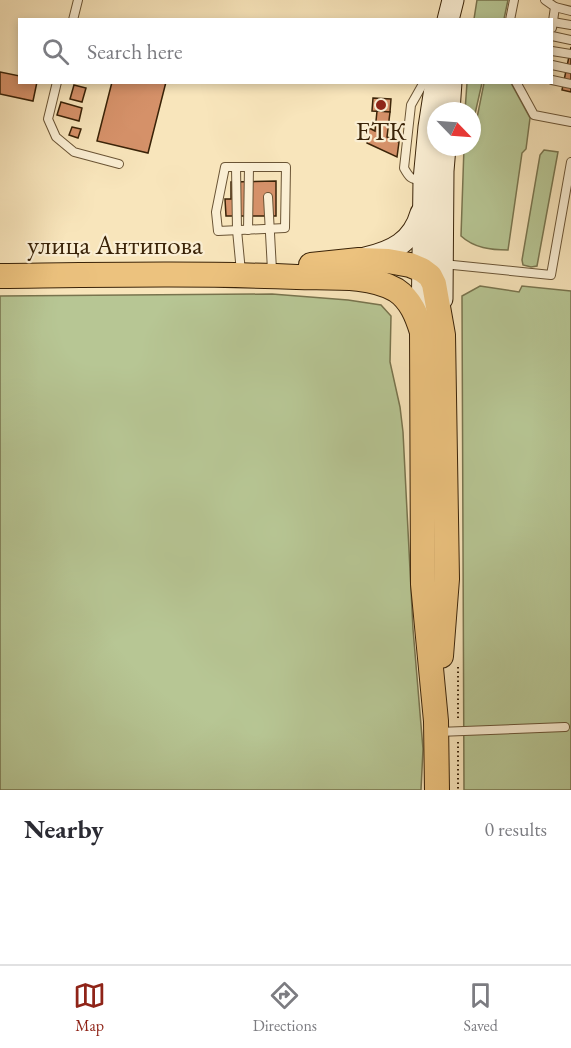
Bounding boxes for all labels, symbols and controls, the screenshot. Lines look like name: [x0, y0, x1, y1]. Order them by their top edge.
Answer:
search box: [18, 18, 553, 84]
icon: search: [39, 35, 72, 68]
text: Search here: [87, 37, 182, 66]
marker: ЕТК: [374, 98, 388, 112]
north arrow: [427, 102, 481, 156]
place label: ЕТК: [355, 113, 407, 148]
street label: улица Антипова: [27, 227, 203, 262]
text: Nearby: [24, 812, 104, 846]
text: 0 results: [484, 816, 547, 842]
tab: Map: [73, 979, 106, 1036]
tab: Directions: [253, 979, 317, 1036]
tab: Saved: [463, 979, 498, 1036]

